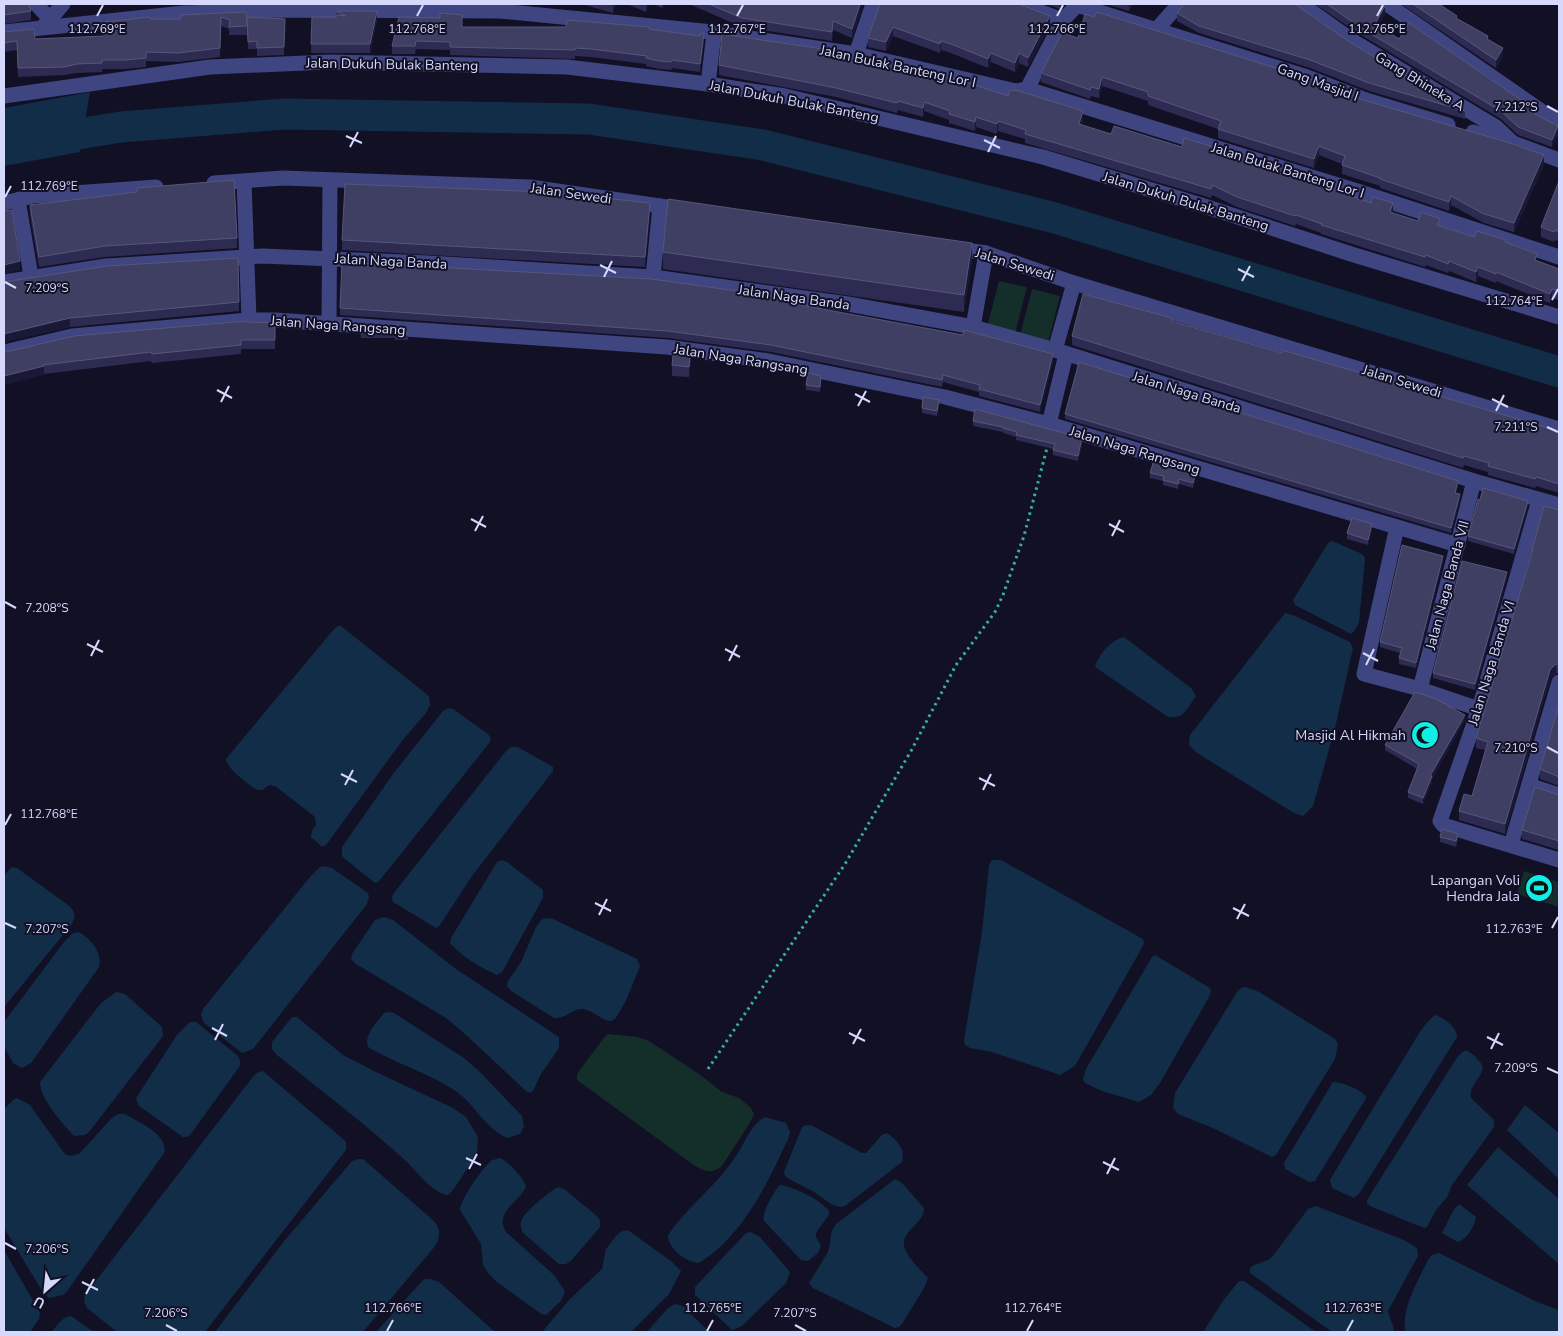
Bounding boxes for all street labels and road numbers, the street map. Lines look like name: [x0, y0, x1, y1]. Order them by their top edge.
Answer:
street label: Jalan Bulak Banteng Lor I: [817, 40, 978, 92]
street label: Gang Bhineka A: [1371, 47, 1468, 116]
street label: Jalan Dukuh Bulak Banteng: [305, 53, 478, 76]
street label: Gang Masjid I: [1274, 59, 1361, 106]
street label: Jalan Dukuh Bulak Banteng: [706, 76, 880, 127]
street label: Jalan Bulak Banteng Lor I: [1208, 138, 1367, 203]
street label: Jalan Dukuh Bulak Banteng: [1100, 167, 1271, 236]
street label: Jalan Sewedi: [528, 178, 613, 209]
street label: Jalan Sewedi: [972, 243, 1057, 285]
street label: Jalan Naga Banda: [333, 249, 448, 274]
street label: Jalan Naga Banda: [736, 280, 851, 315]
street label: Jalan Naga Rangsang: [269, 311, 406, 340]
street label: Jalan Naga Rangsang: [672, 339, 809, 379]
street label: Jalan Sewedi: [1359, 360, 1444, 402]
street label: Jalan Naga Banda: [1129, 367, 1243, 418]
street label: Jalan Naga Rangsang: [1066, 421, 1202, 479]
street label: Jalan Naga Banda VII: [1421, 518, 1474, 653]
street label: Jalan Naga Banda VI: [1463, 599, 1519, 729]

